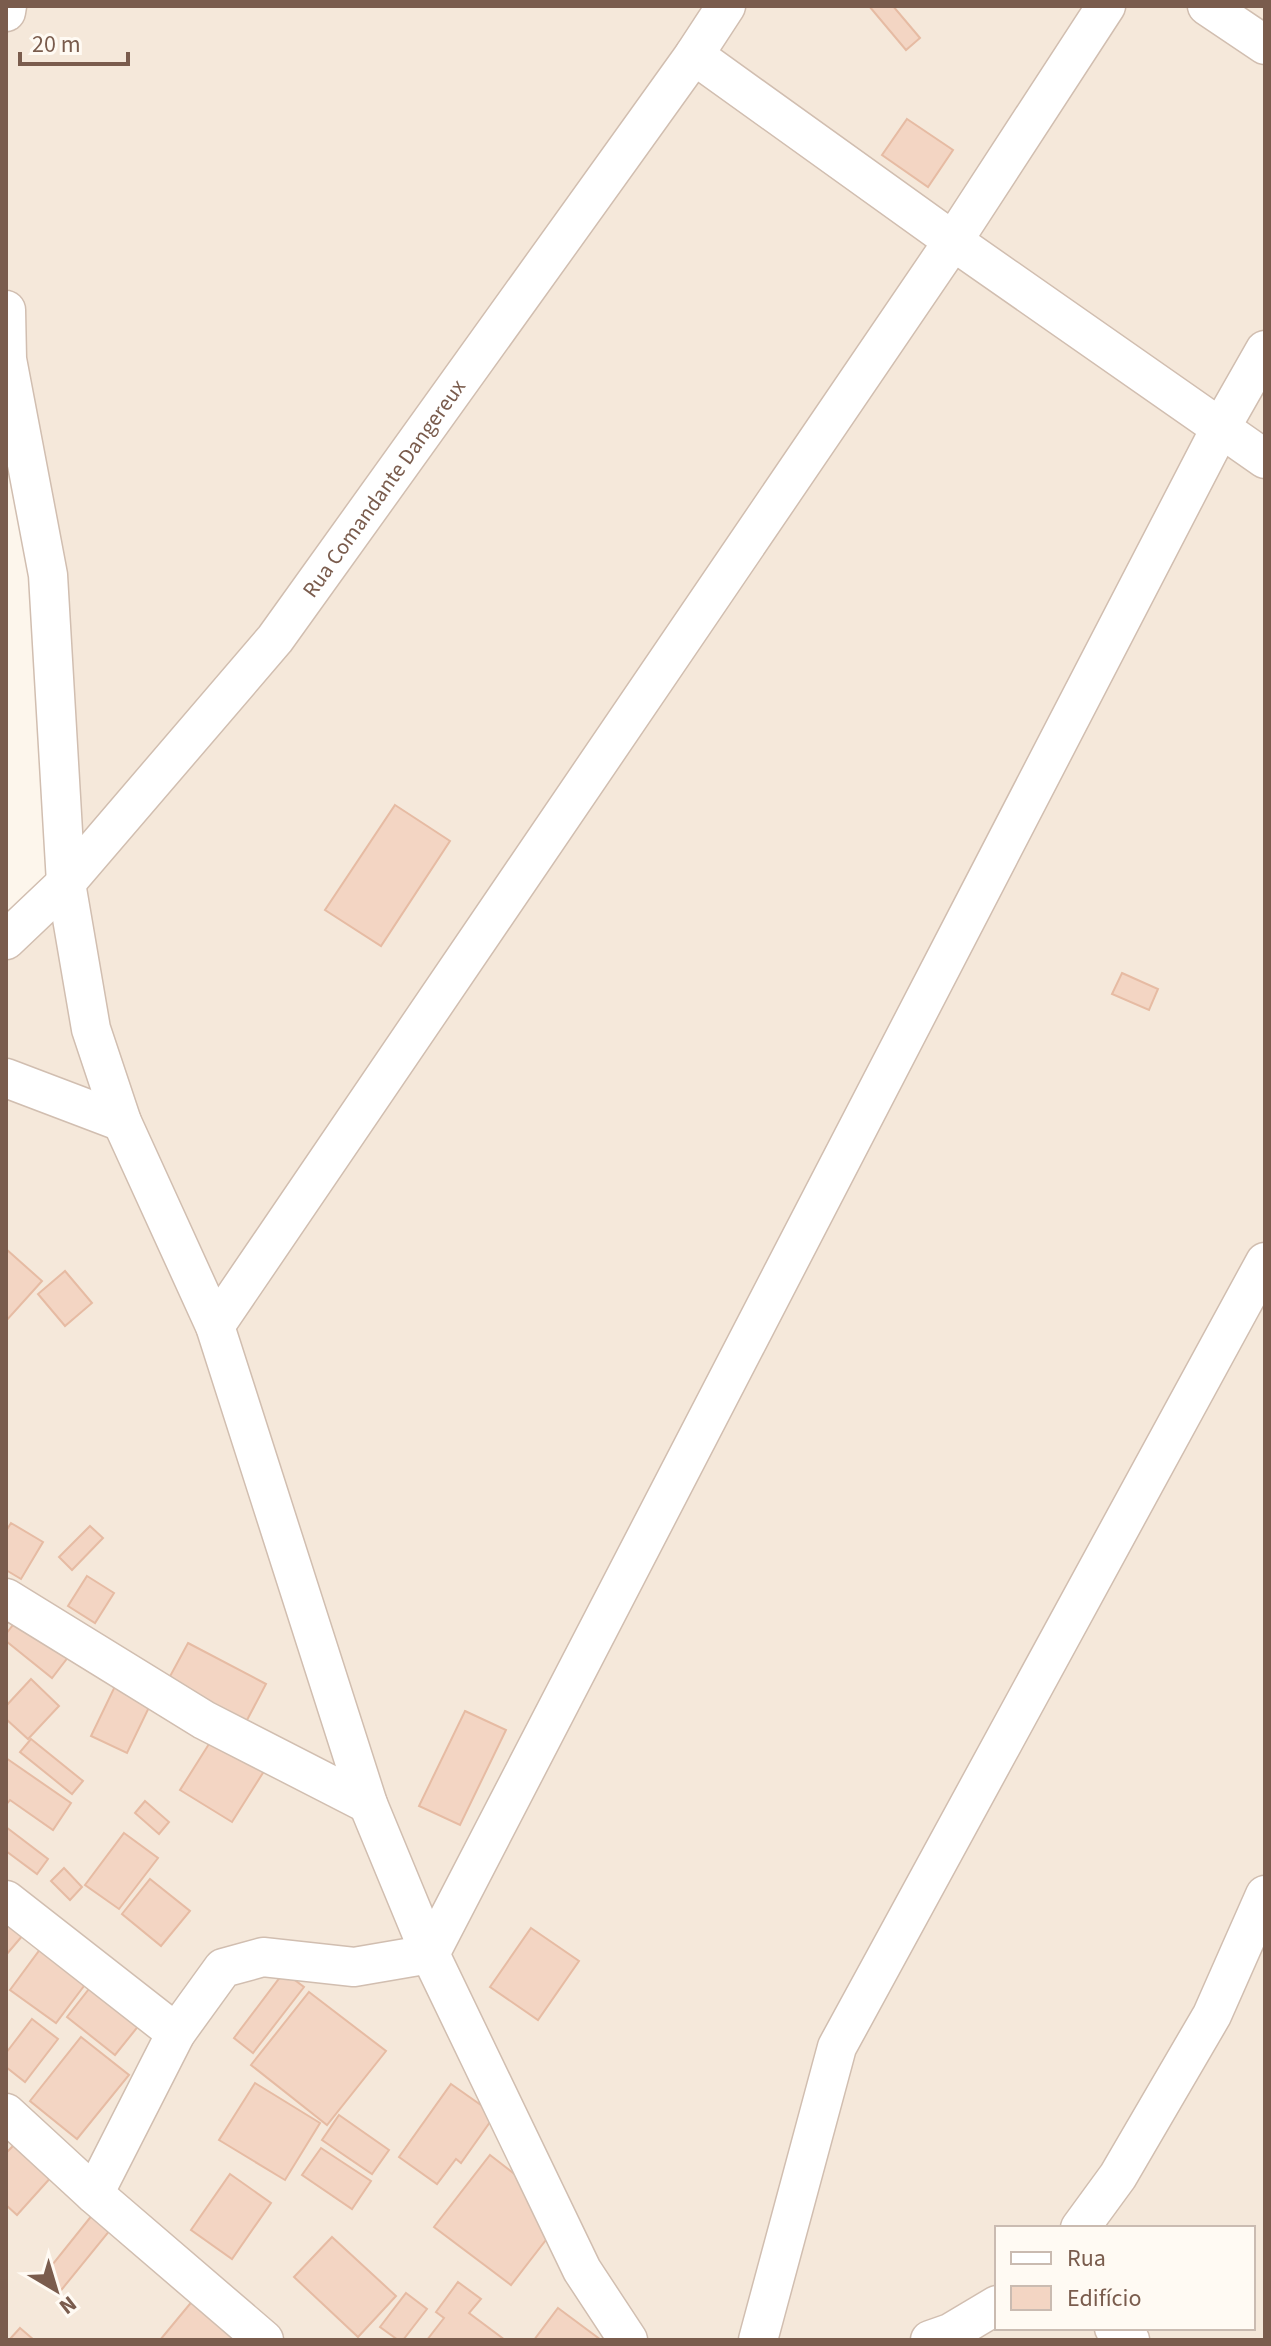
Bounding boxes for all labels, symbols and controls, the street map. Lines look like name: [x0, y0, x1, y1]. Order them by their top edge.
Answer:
scale bar: [20, 16, 128, 66]
text: 20 m: [32, 27, 81, 62]
street label: Rua Comandante Dangereux: [295, 372, 474, 604]
legend: [995, 2226, 1255, 2330]
text: Rua: [1067, 2241, 1106, 2276]
north arrow: [16, 2250, 96, 2330]
text: Edifício: [1067, 2281, 1141, 2316]
text: N: [52, 2288, 83, 2322]

